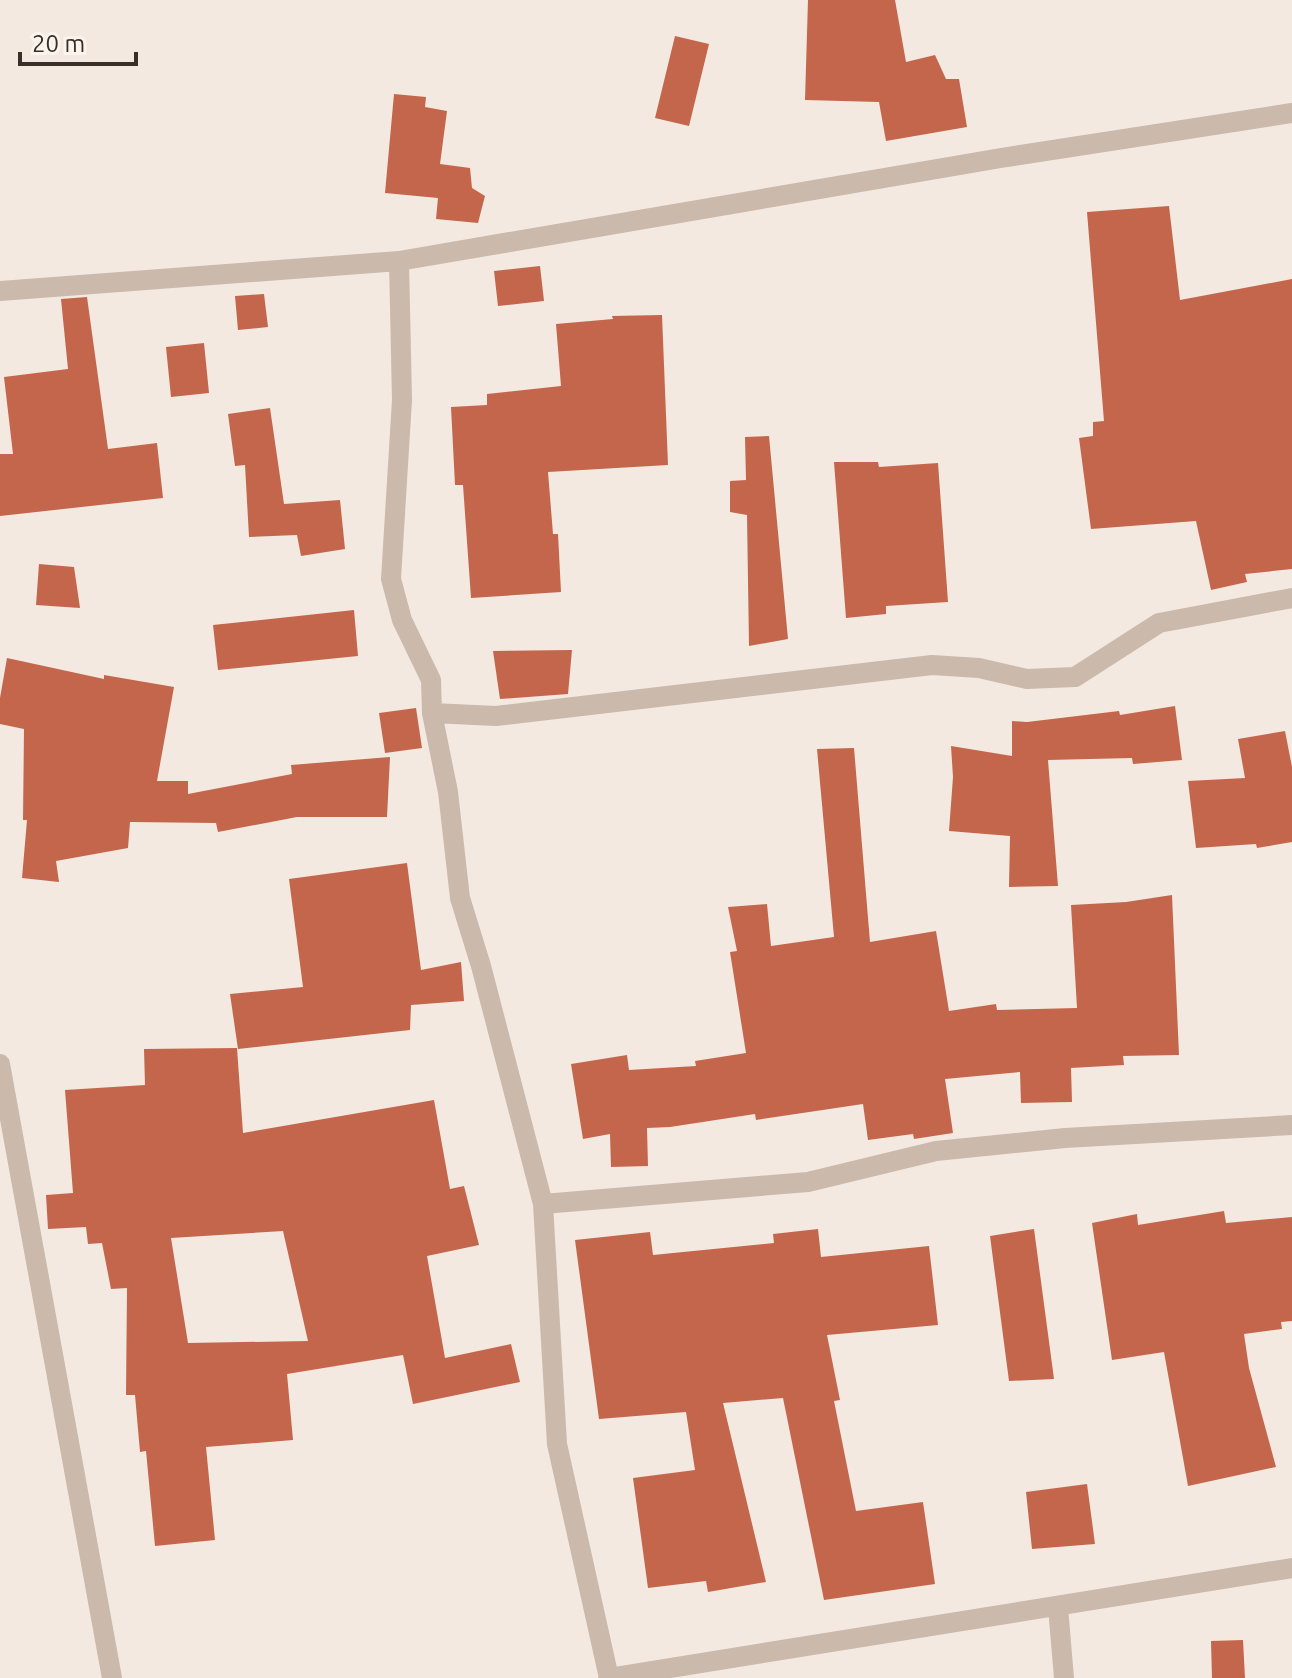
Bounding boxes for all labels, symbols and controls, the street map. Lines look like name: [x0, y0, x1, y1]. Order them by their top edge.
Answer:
scale bar: [20, 16, 136, 66]
text: 20 m: [32, 30, 85, 57]

